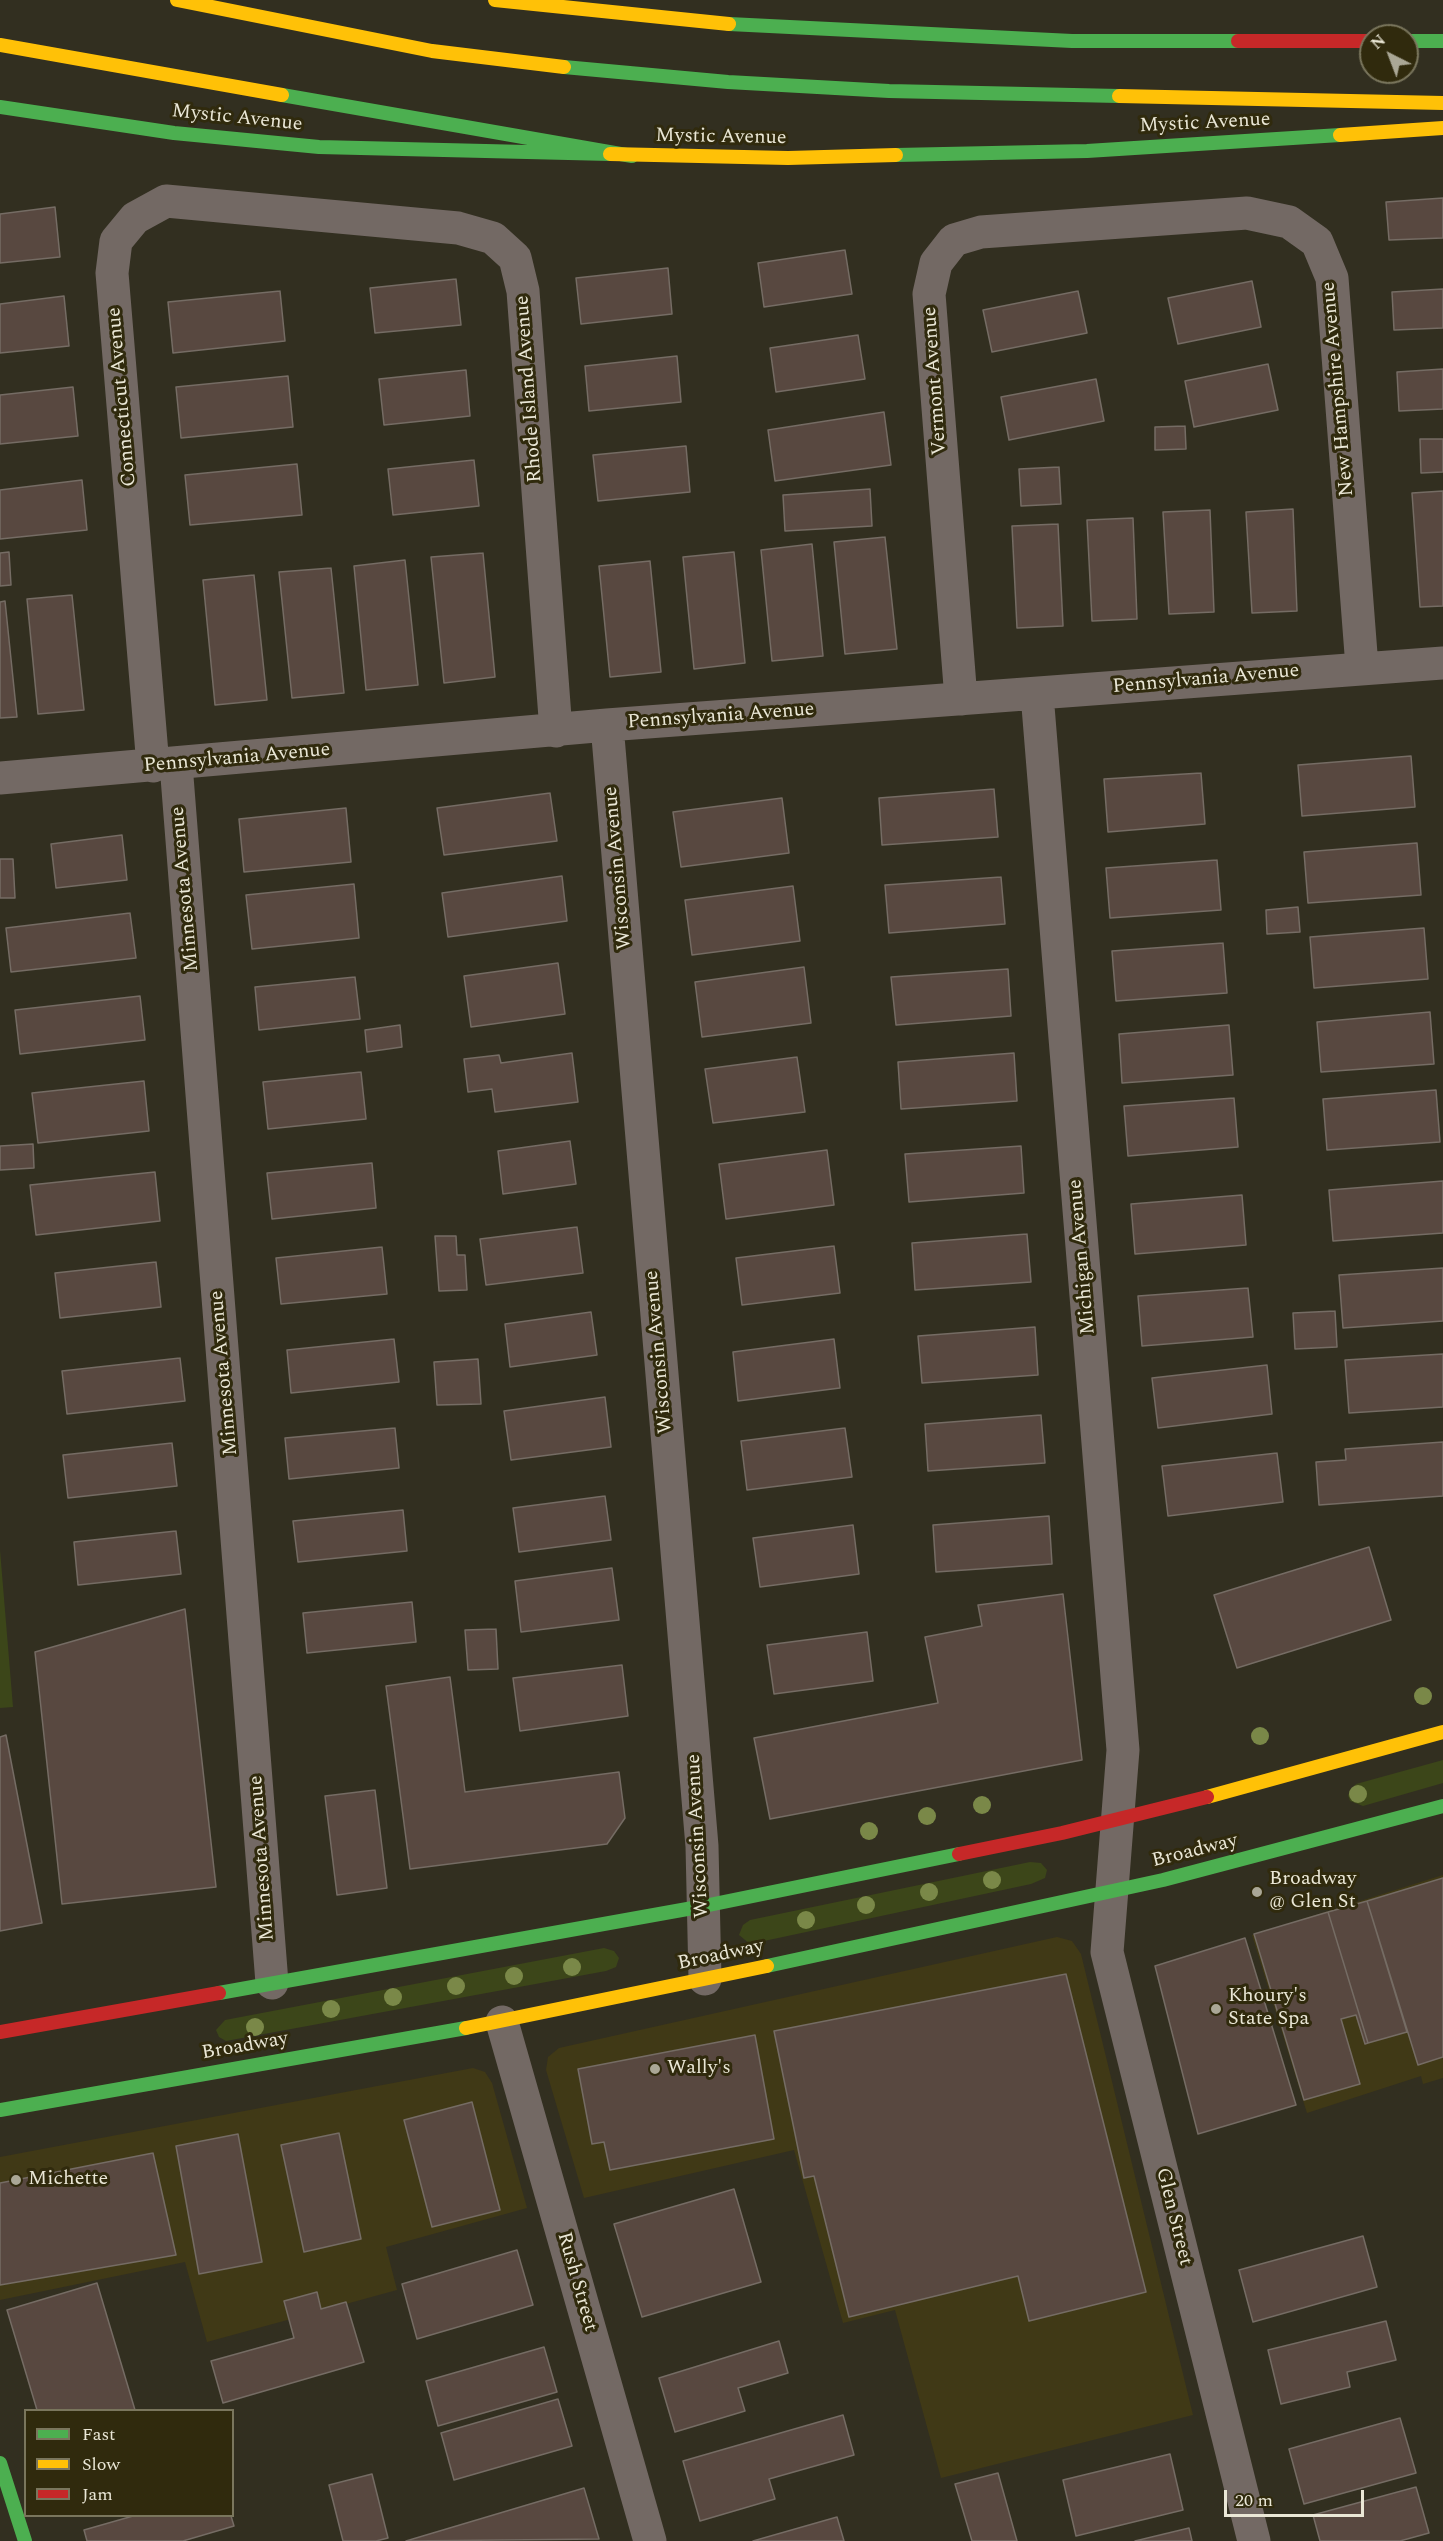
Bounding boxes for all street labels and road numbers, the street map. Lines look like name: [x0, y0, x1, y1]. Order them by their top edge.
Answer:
street label: Mystic Avenue: [171, 100, 303, 138]
street label: Mystic Avenue: [1139, 109, 1271, 139]
street label: Mystic Avenue: [655, 125, 787, 151]
street label: New Hampshire Avenue: [1318, 281, 1360, 497]
street label: Rhode Island Avenue: [511, 295, 549, 483]
street label: Connecticut Avenue: [103, 306, 143, 488]
street label: Vermont Avenue: [919, 306, 953, 456]
street label: Pennsylvania Avenue: [1112, 660, 1300, 700]
street label: Pennsylvania Avenue: [627, 698, 815, 736]
street label: Pennsylvania Avenue: [143, 739, 331, 779]
street label: Wisconsin Avenue: [600, 785, 638, 951]
street label: Minnesota Avenue: [167, 805, 205, 973]
street label: Michigan Avenue: [1064, 1178, 1102, 1336]
street label: Wisconsin Avenue: [641, 1269, 679, 1435]
street label: Minnesota Avenue: [206, 1289, 244, 1457]
street label: Wisconsin Avenue: [683, 1754, 715, 1918]
street label: Minnesota Avenue: [245, 1775, 281, 1941]
street label: Broadway: [1150, 1830, 1240, 1874]
street label: Broadway: [676, 1935, 766, 1977]
street label: Broadway: [200, 2028, 290, 2066]
street label: Glen Street: [1149, 2166, 1197, 2268]
street label: Rush Street: [550, 2230, 602, 2334]

